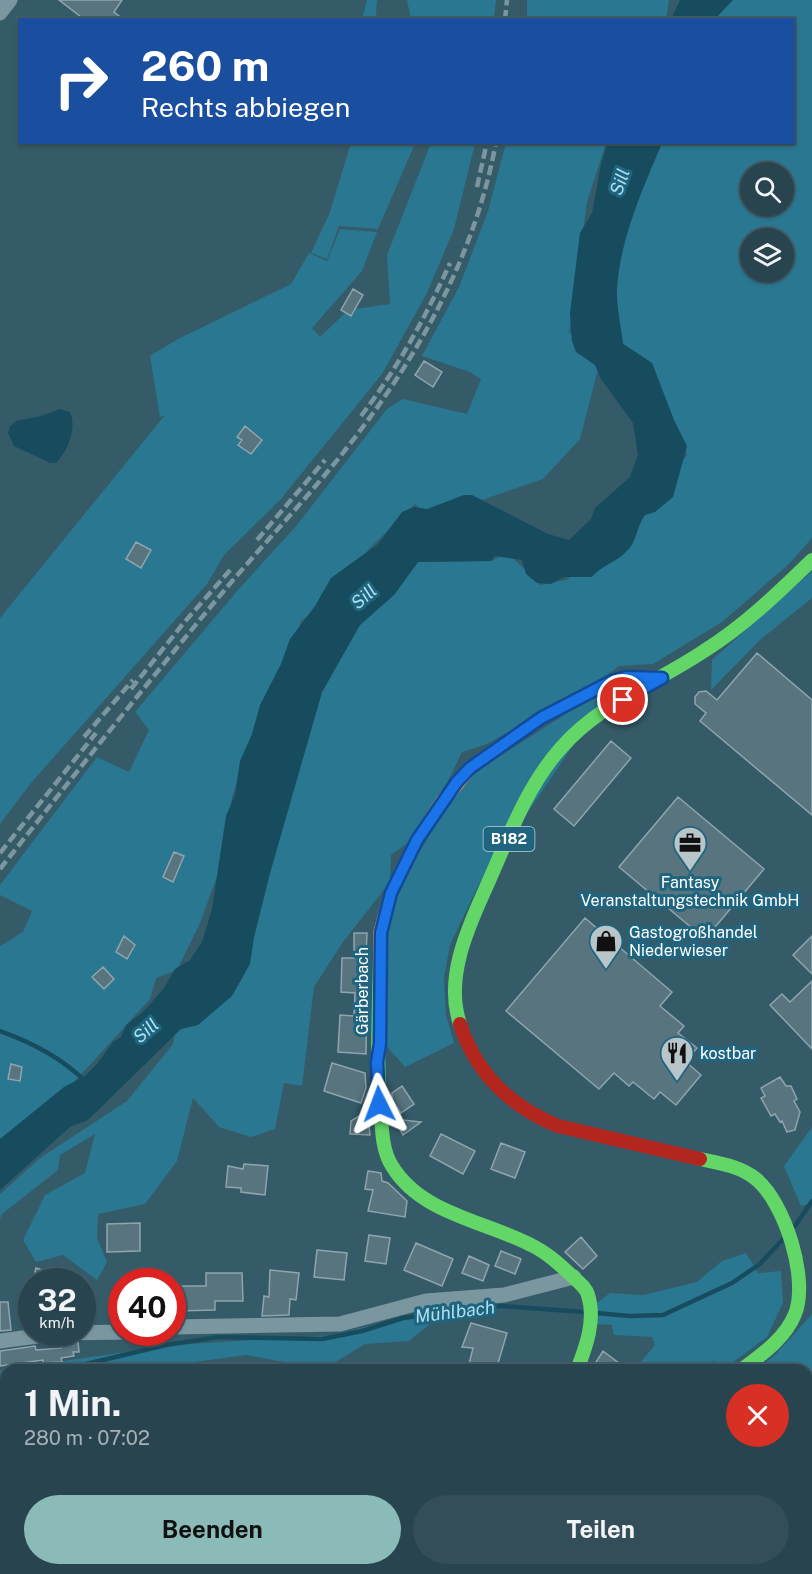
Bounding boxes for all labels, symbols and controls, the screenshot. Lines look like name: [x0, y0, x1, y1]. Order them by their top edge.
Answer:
text: 260 m: [141, 41, 269, 90]
icon: right: [42, 42, 120, 120]
text: Rechts abbiegen: [141, 91, 350, 123]
map controls: [740, 162, 794, 282]
button: search: [740, 162, 794, 216]
water label: Sill: [605, 166, 634, 198]
button: layers: [740, 228, 794, 282]
water label: Sill: [347, 580, 381, 613]
pin: [597, 674, 648, 725]
icon: arrive: [606, 683, 639, 716]
office icon: Fantasy Veranstaltungstechnik GmbH: [672, 825, 708, 872]
road number: B182: [484, 827, 534, 851]
place label: Fantasy Veranstaltungstechnik GmbH: [581, 873, 799, 910]
shop icon: Gastogroßhandel Niederwieser: [588, 923, 624, 970]
place label: Gastogroßhandel Niederwieser: [629, 923, 758, 960]
street label: Gärberbach: [353, 947, 372, 1035]
water label: Sill: [129, 1014, 163, 1047]
restaurant icon: kostbar: [659, 1035, 695, 1082]
place label: kostbar: [700, 1044, 756, 1063]
position arrow: [347, 1072, 411, 1136]
speed limit sign: 40: [108, 1268, 186, 1346]
text: 32: [37, 1282, 77, 1318]
water label: Mühlbach: [414, 1296, 496, 1327]
text: km/h: [39, 1314, 75, 1331]
text: 1 Min.: [24, 1382, 121, 1424]
button: close: [726, 1384, 789, 1447]
text: 280 m · 07:02: [24, 1426, 150, 1450]
button: Beenden: [24, 1495, 401, 1564]
button: Teilen: [413, 1495, 789, 1564]

